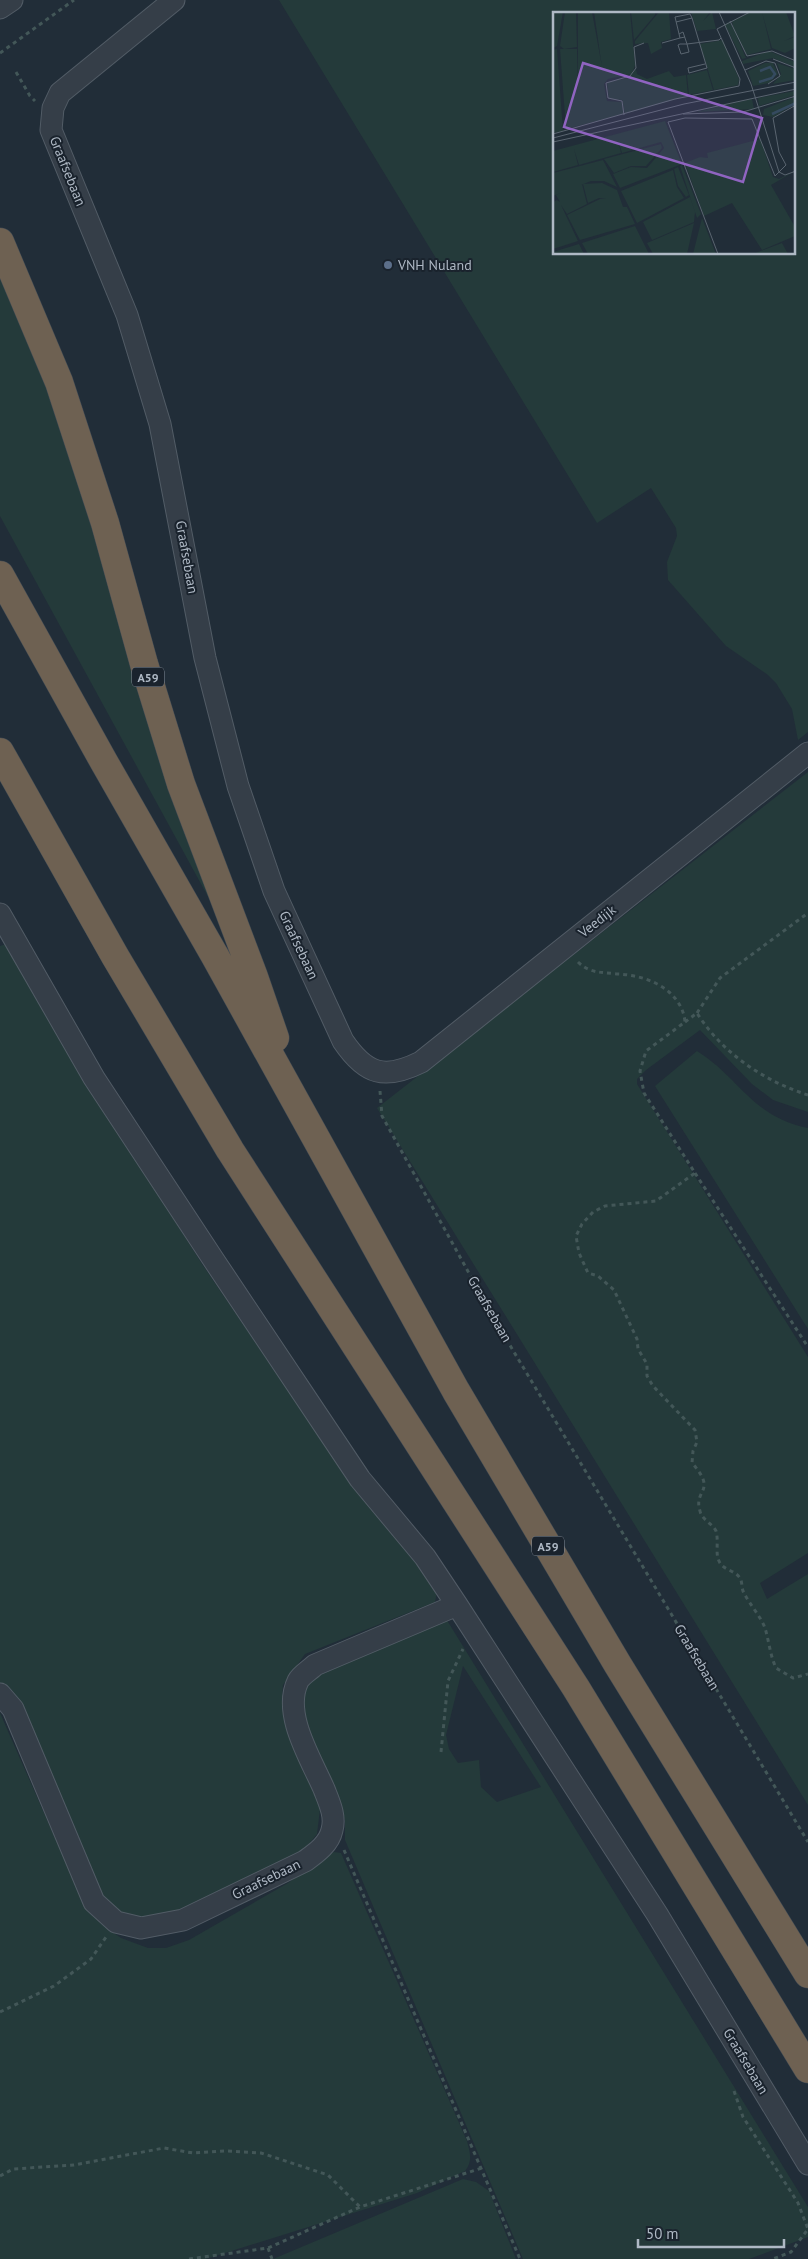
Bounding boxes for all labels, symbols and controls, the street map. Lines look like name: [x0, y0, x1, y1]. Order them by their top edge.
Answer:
inset map: [553, 12, 796, 255]
street label: Graafsebaan: [46, 133, 90, 209]
place label: VNH Nuland: [397, 256, 472, 274]
marker: VNH Nuland: [382, 259, 394, 271]
street label: Graafsebaan: [172, 519, 202, 595]
road number: A59: [132, 668, 164, 686]
street label: Veedijk: [574, 901, 620, 942]
street label: Graafsebaan: [275, 908, 323, 982]
street label: Graafsebaan: [464, 1273, 516, 1345]
road number: A59: [532, 1536, 564, 1555]
street label: Graafsebaan: [670, 1621, 724, 1693]
street label: Graafsebaan: [229, 1855, 303, 1903]
street label: Graafsebaan: [719, 2025, 773, 2097]
scale bar: [638, 2216, 784, 2248]
text: 50 m: [646, 2224, 679, 2243]

